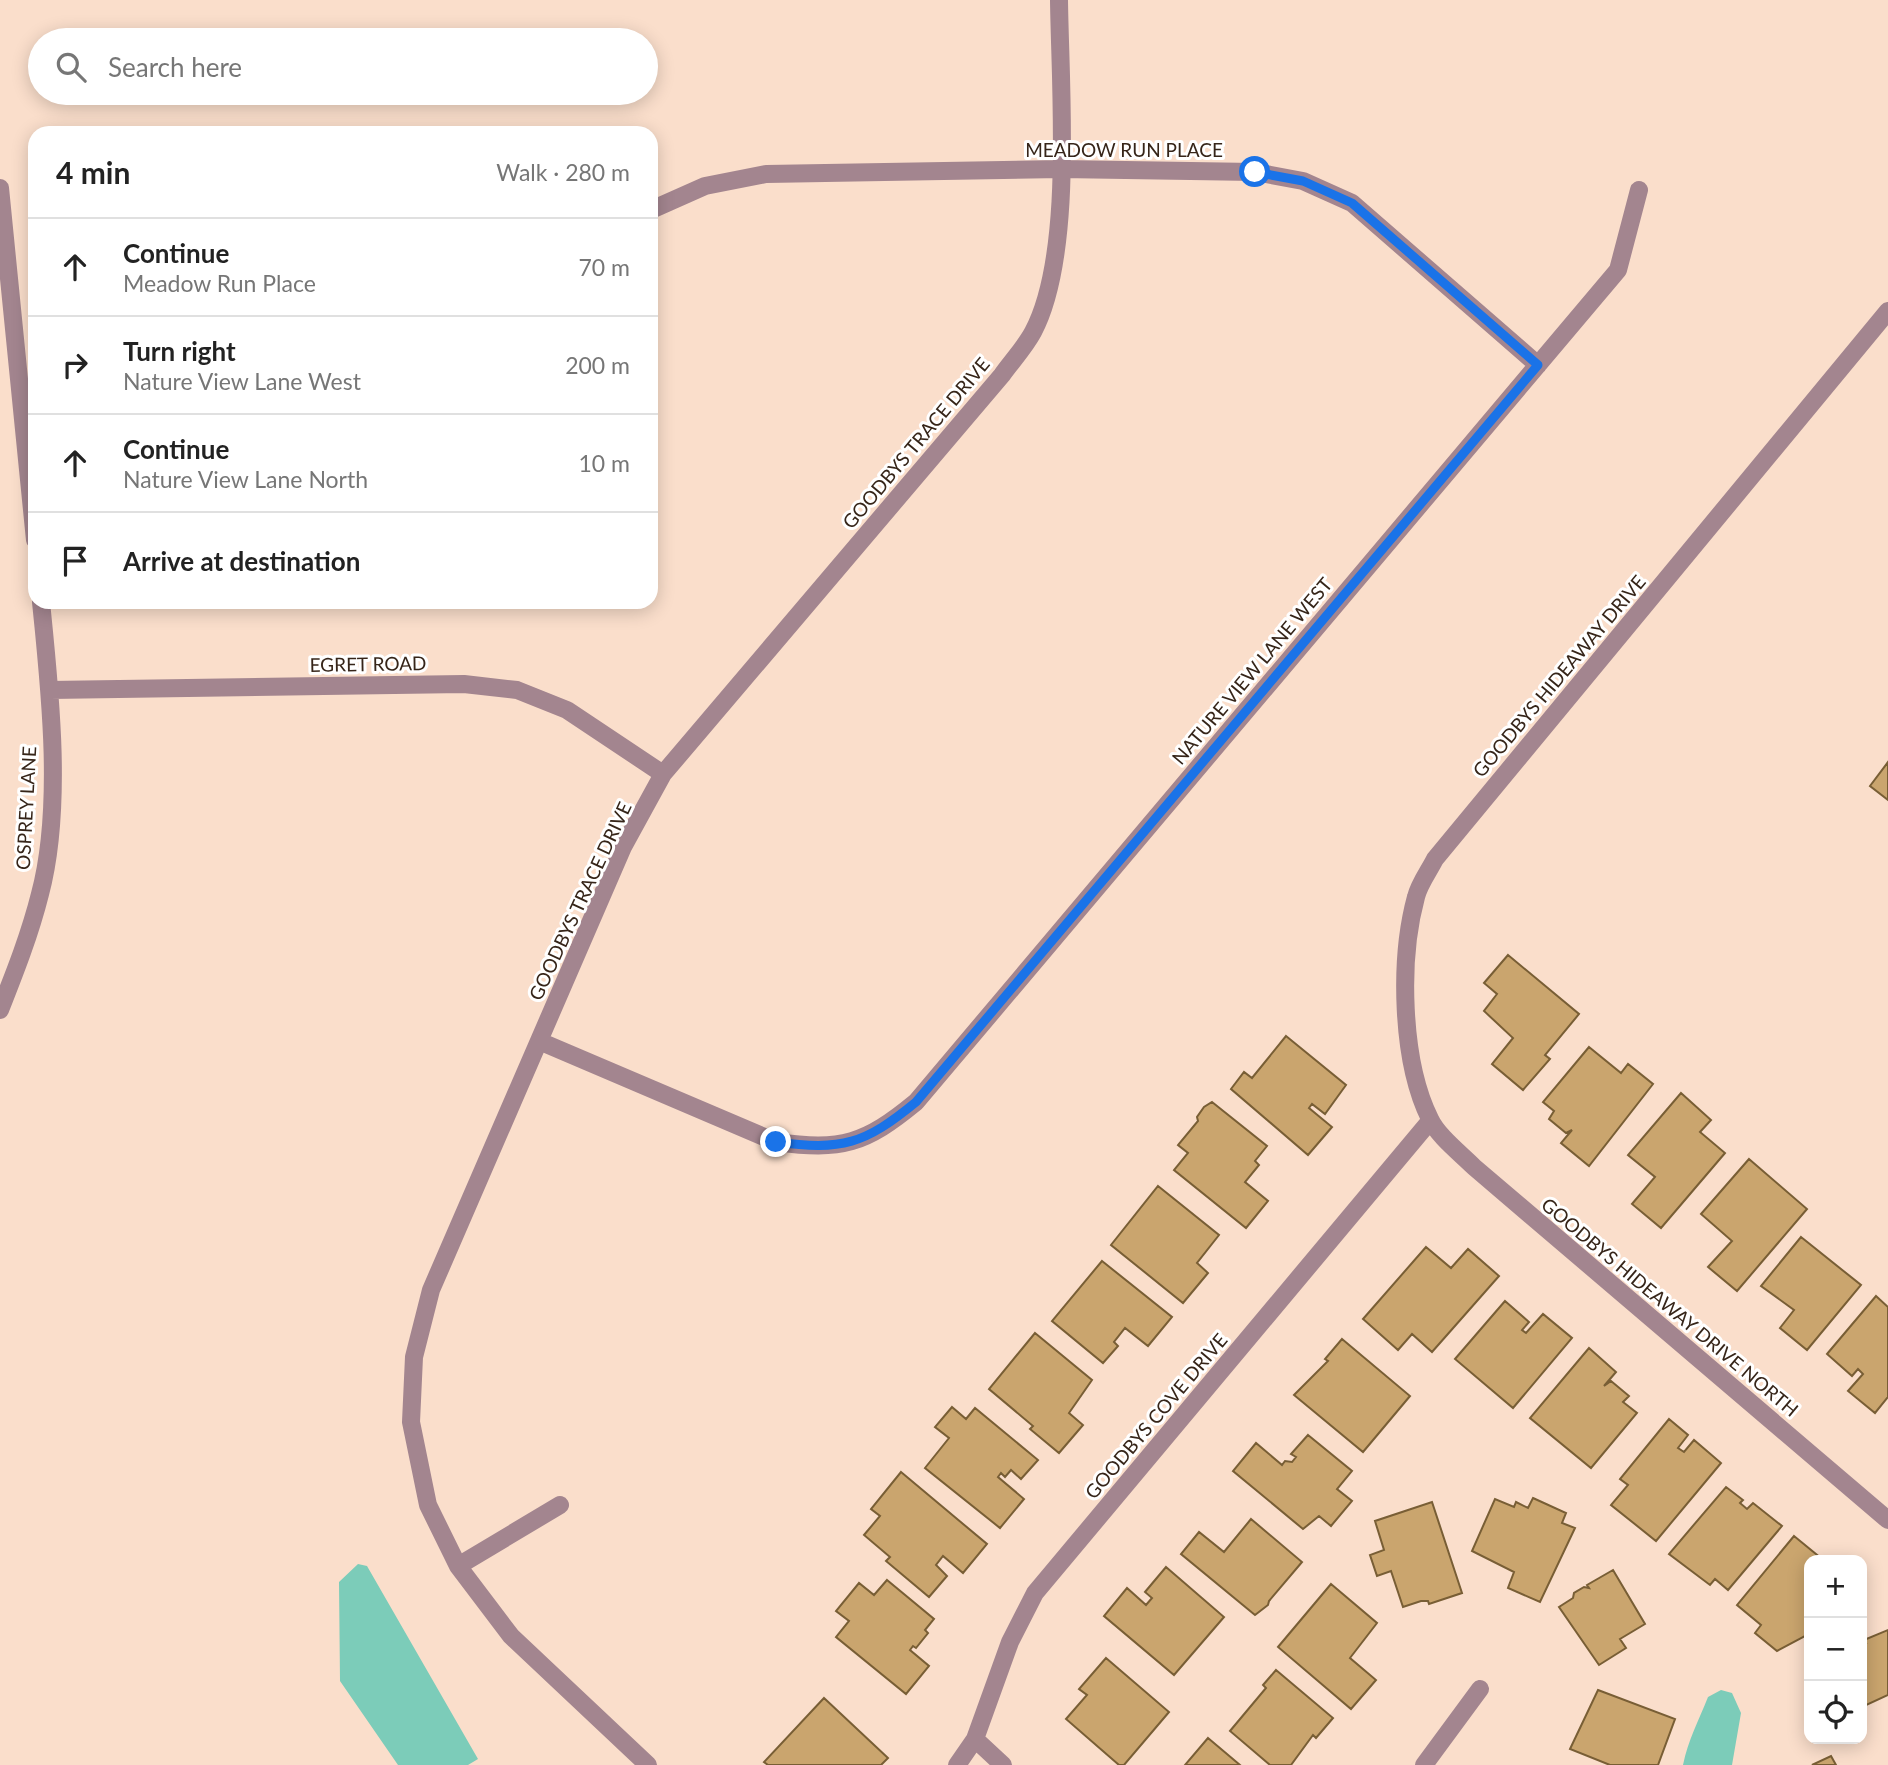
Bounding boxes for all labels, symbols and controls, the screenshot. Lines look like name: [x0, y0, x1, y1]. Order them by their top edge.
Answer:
search box: [28, 28, 658, 105]
icon: search: [52, 48, 90, 86]
text: Search here: [108, 51, 242, 83]
street label: MEADOW RUN PLACE: [1025, 138, 1223, 161]
text: 4 min: [56, 154, 130, 190]
route start: [1239, 156, 1270, 187]
text: Walk · 280 m: [496, 158, 630, 186]
text: Continue: [123, 237, 229, 269]
icon: ahead: [56, 248, 94, 286]
text: 70 m: [579, 253, 630, 281]
text: Meadow Run Place: [123, 269, 316, 297]
text: Turn right: [123, 335, 236, 367]
icon: right: [56, 346, 94, 384]
text: 200 m: [565, 351, 630, 379]
street label: GOODBYS TRACE DRIVE: [837, 352, 994, 533]
text: Nature View Lane West: [123, 367, 361, 395]
text: Continue: [123, 433, 229, 465]
icon: ahead: [56, 444, 94, 482]
text: 10 m: [579, 449, 630, 477]
text: Nature View Lane North: [123, 465, 368, 493]
icon: arrive: [56, 542, 94, 580]
text: Arrive at destination: [123, 545, 360, 577]
street label: GOODBYS HIDEAWAY DRIVE: [1467, 570, 1650, 781]
street label: NATURE VIEW LANE WEST: [1167, 573, 1336, 769]
street label: EGRET ROAD: [309, 651, 427, 676]
street label: OSPREY LANE: [11, 745, 40, 870]
street label: GOODBYS TRACE DRIVE: [523, 798, 636, 1004]
route end: [760, 1126, 791, 1157]
street label: GOODBYS HIDEAWAY DRIVE NORTH: [1537, 1192, 1803, 1421]
street label: GOODBYS COVE DRIVE: [1080, 1328, 1232, 1503]
map controls: [1804, 1555, 1867, 1744]
button: +: [1804, 1555, 1867, 1618]
button: −: [1804, 1618, 1867, 1681]
button: locate: [1804, 1681, 1867, 1744]

